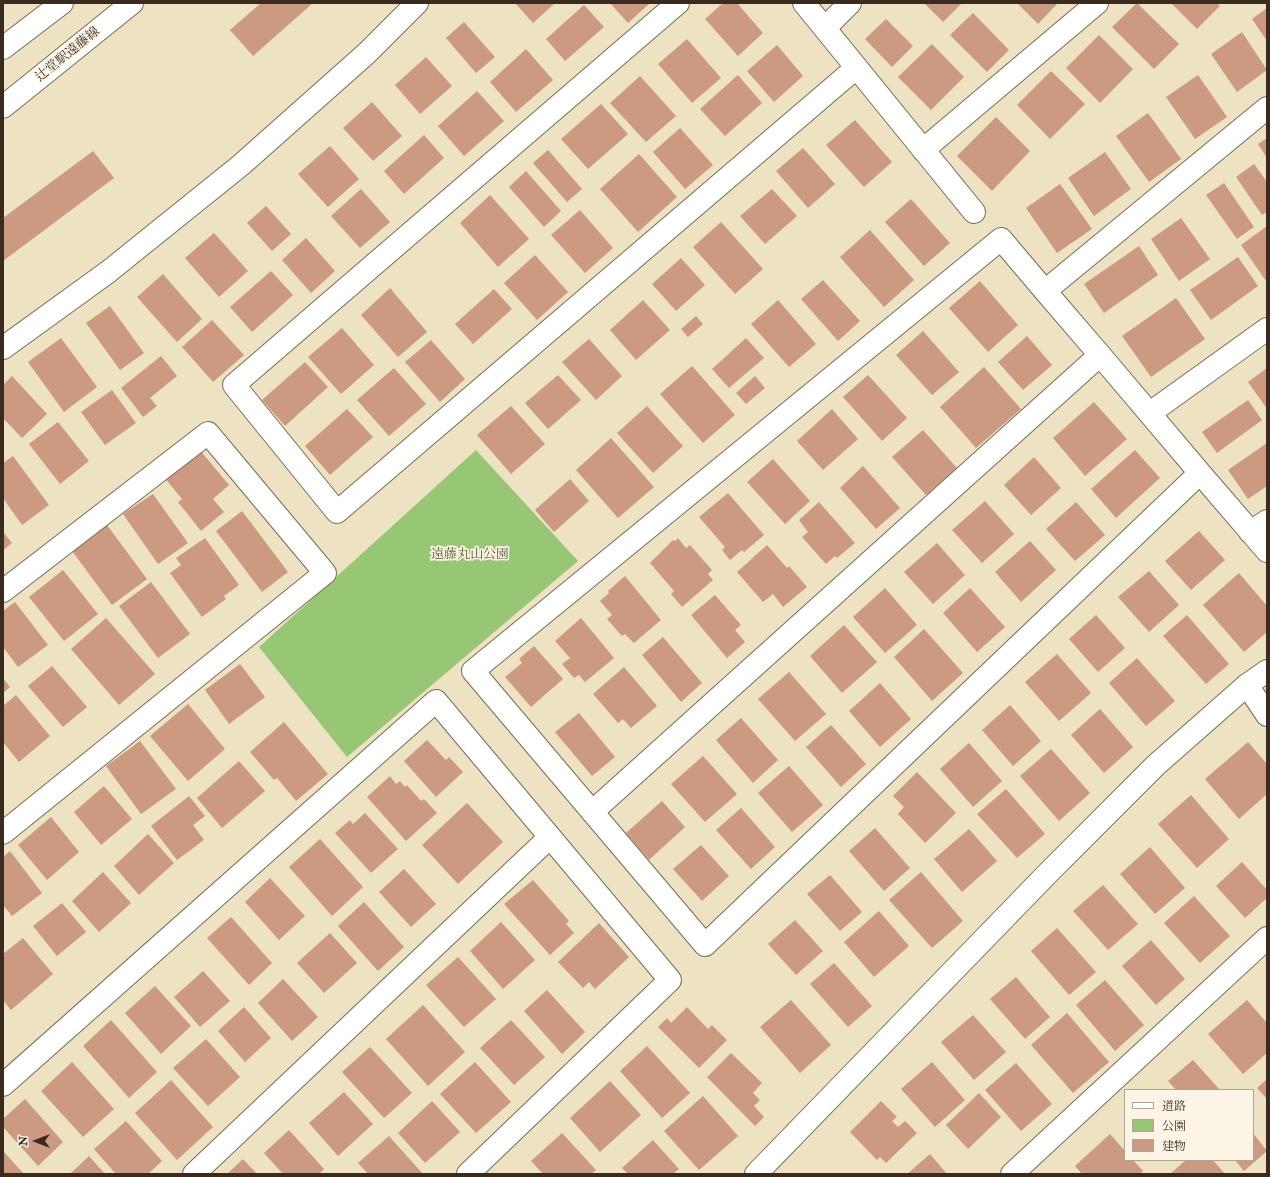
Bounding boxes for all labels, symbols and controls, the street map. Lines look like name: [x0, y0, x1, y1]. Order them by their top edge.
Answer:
street label: 辻堂駅遠藤線: [33, 24, 103, 86]
park label: 遠藤丸山公園: [431, 547, 509, 563]
legend: [1124, 1089, 1254, 1161]
text: 道路: [1162, 1099, 1186, 1114]
text: 公園: [1162, 1119, 1186, 1134]
north arrow: [16, 1121, 56, 1161]
text: N: [17, 1136, 30, 1146]
text: 建物: [1162, 1139, 1186, 1154]

